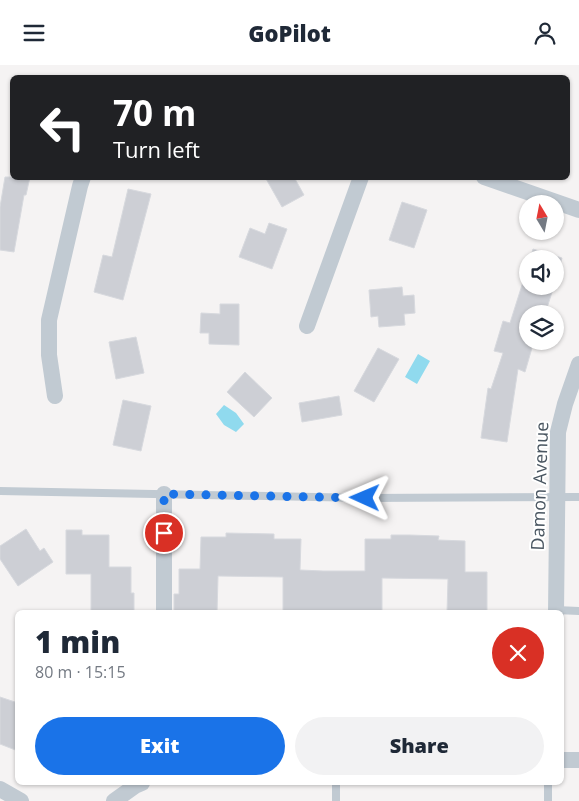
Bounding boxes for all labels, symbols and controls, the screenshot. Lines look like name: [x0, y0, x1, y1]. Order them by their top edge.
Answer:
text: GoPilot: [248, 18, 331, 48]
icon: menu: [20, 19, 48, 47]
icon: person: [531, 19, 559, 47]
text: 70 m: [113, 89, 196, 136]
icon: left: [30, 95, 95, 160]
text: Turn left: [113, 134, 200, 164]
north arrow: [519, 195, 564, 240]
map controls: [519, 195, 564, 350]
button: sound: [519, 250, 564, 295]
button: layers: [519, 305, 564, 350]
street label: Damon Avenue: [525, 421, 553, 551]
position arrow: [338, 471, 390, 523]
pin: [143, 512, 185, 554]
icon: arrive: [150, 519, 178, 547]
text: 1 min: [35, 621, 120, 662]
button: close: [492, 627, 544, 679]
text: 80 m · 15:15: [35, 661, 126, 683]
button: Exit: [35, 717, 285, 775]
button: Share: [295, 717, 544, 775]

